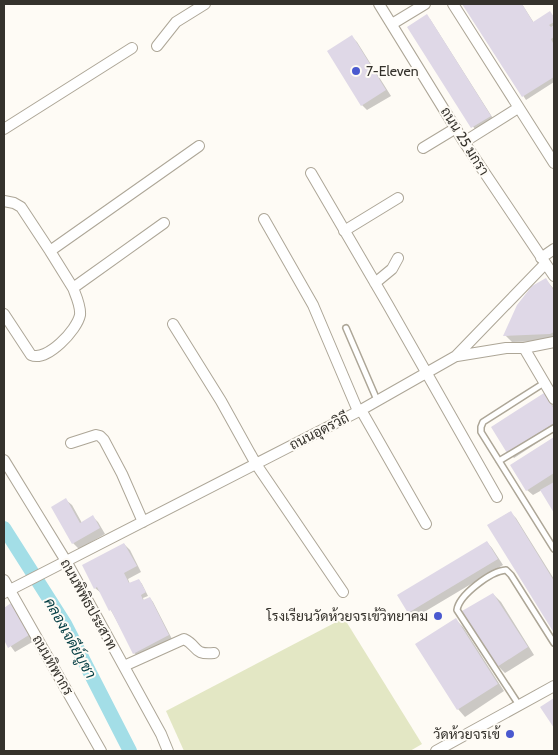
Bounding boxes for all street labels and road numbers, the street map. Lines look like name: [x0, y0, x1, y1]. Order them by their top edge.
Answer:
street label: ถนน 25 มกรา: [437, 103, 493, 179]
street label: ถนนอุดรวิถี: [286, 408, 352, 455]
street label: ถนนพิพิธประสาท: [57, 555, 121, 653]
street label: ถนนทิพากร: [28, 632, 78, 699]

